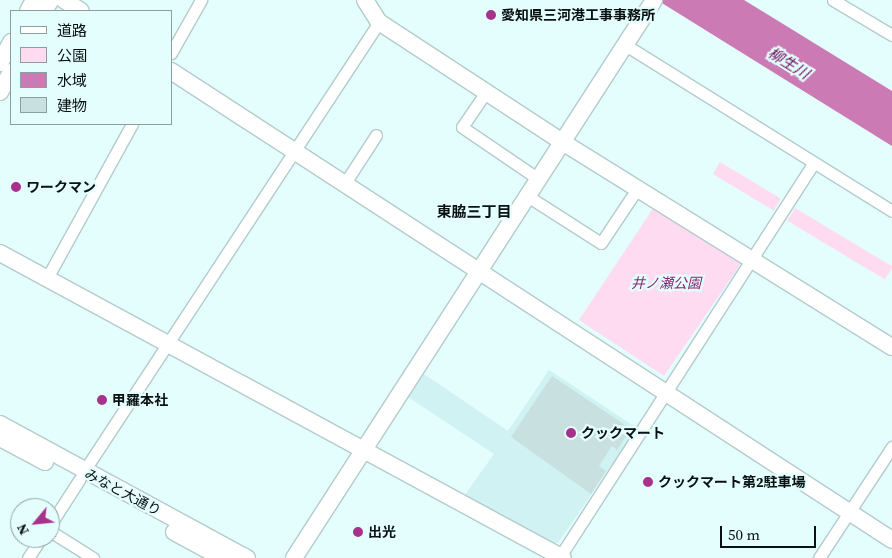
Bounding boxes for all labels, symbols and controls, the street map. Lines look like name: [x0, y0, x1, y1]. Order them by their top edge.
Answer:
place label: 愛知県三河港工事事務所: [501, 7, 655, 23]
marker: 愛知県三河港工事事務所: [485, 9, 497, 21]
legend: [10, 10, 172, 125]
text: 道路: [57, 20, 87, 41]
water label: 柳生川: [765, 43, 813, 83]
text: 公園: [57, 45, 87, 66]
text: 水域: [57, 70, 87, 91]
text: 建物: [57, 95, 87, 116]
place label: ワークマン: [26, 179, 96, 195]
marker: ワークマン: [10, 181, 22, 193]
district label: 東脇三丁目: [437, 203, 511, 221]
park label: 井ノ瀬公園: [631, 275, 701, 291]
place label: 甲羅本社: [112, 392, 168, 408]
marker: 甲羅本社: [96, 394, 108, 406]
place label: クックマート: [581, 425, 665, 441]
marker: クックマート: [565, 427, 577, 439]
street label: みなと大通り: [82, 465, 164, 519]
place label: クックマート第2駐車場: [658, 474, 806, 490]
marker: クックマート第2駐車場: [642, 476, 654, 488]
north arrow: [10, 498, 60, 548]
scale bar: [722, 516, 818, 548]
text: N: [11, 520, 34, 539]
place label: 出光: [368, 524, 396, 540]
text: 50 m: [728, 524, 760, 545]
marker: 出光: [352, 526, 364, 538]

